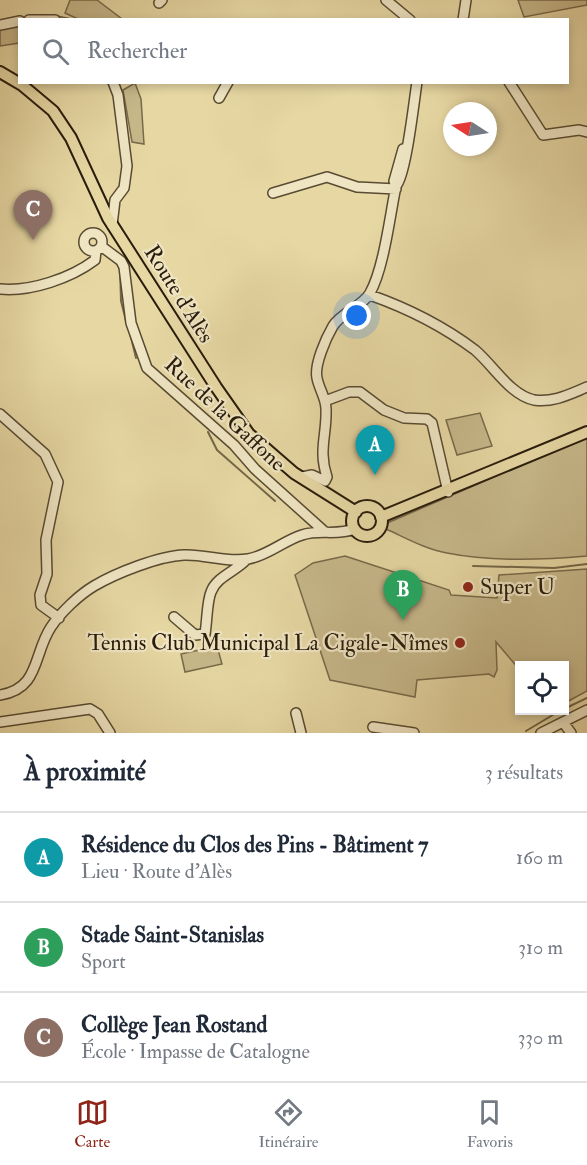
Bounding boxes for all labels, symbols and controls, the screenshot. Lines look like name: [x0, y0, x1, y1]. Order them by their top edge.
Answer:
search box: [18, 18, 569, 84]
icon: search: [39, 35, 72, 68]
text: Rechercher: [87, 37, 187, 65]
north arrow: [443, 102, 497, 156]
pin: C: [14, 190, 52, 240]
street label: Route d'Alès: [138, 240, 220, 348]
your location: [342, 301, 371, 330]
street label: Rue de la Gaffone: [158, 351, 292, 477]
pin: A: [356, 426, 394, 475]
pin: B: [384, 570, 422, 620]
place label: Super U: [480, 573, 556, 602]
marker: Super U: [461, 580, 475, 594]
place label: Tennis Club Municipal La Cigale-Nîmes: [88, 629, 448, 658]
marker: Tennis Club Municipal La Cigale-Nîmes: [453, 636, 467, 650]
map controls: [515, 661, 569, 715]
button: locate: [515, 661, 569, 715]
text: À proximité: [24, 756, 146, 788]
text: 3 résultats: [485, 760, 563, 785]
text: Résidence du Clos des Pins - Bâtiment 7: [81, 831, 428, 859]
text: A: [37, 845, 50, 870]
text: 160 m: [516, 845, 563, 870]
text: Lieu · Route d'Alès: [81, 859, 232, 884]
text: Stade Saint-Stanislas: [81, 921, 264, 949]
text: B: [37, 935, 50, 960]
text: 310 m: [518, 935, 563, 960]
text: Sport: [81, 949, 126, 974]
text: Collège Jean Rostand: [81, 1011, 267, 1039]
text: C: [36, 1025, 51, 1050]
text: 330 m: [518, 1025, 563, 1050]
text: École · Impasse de Catalogne: [81, 1039, 310, 1064]
tab: Carte: [74, 1096, 110, 1152]
tab: Itinéraire: [258, 1096, 318, 1152]
tab: Favoris: [467, 1096, 513, 1152]

